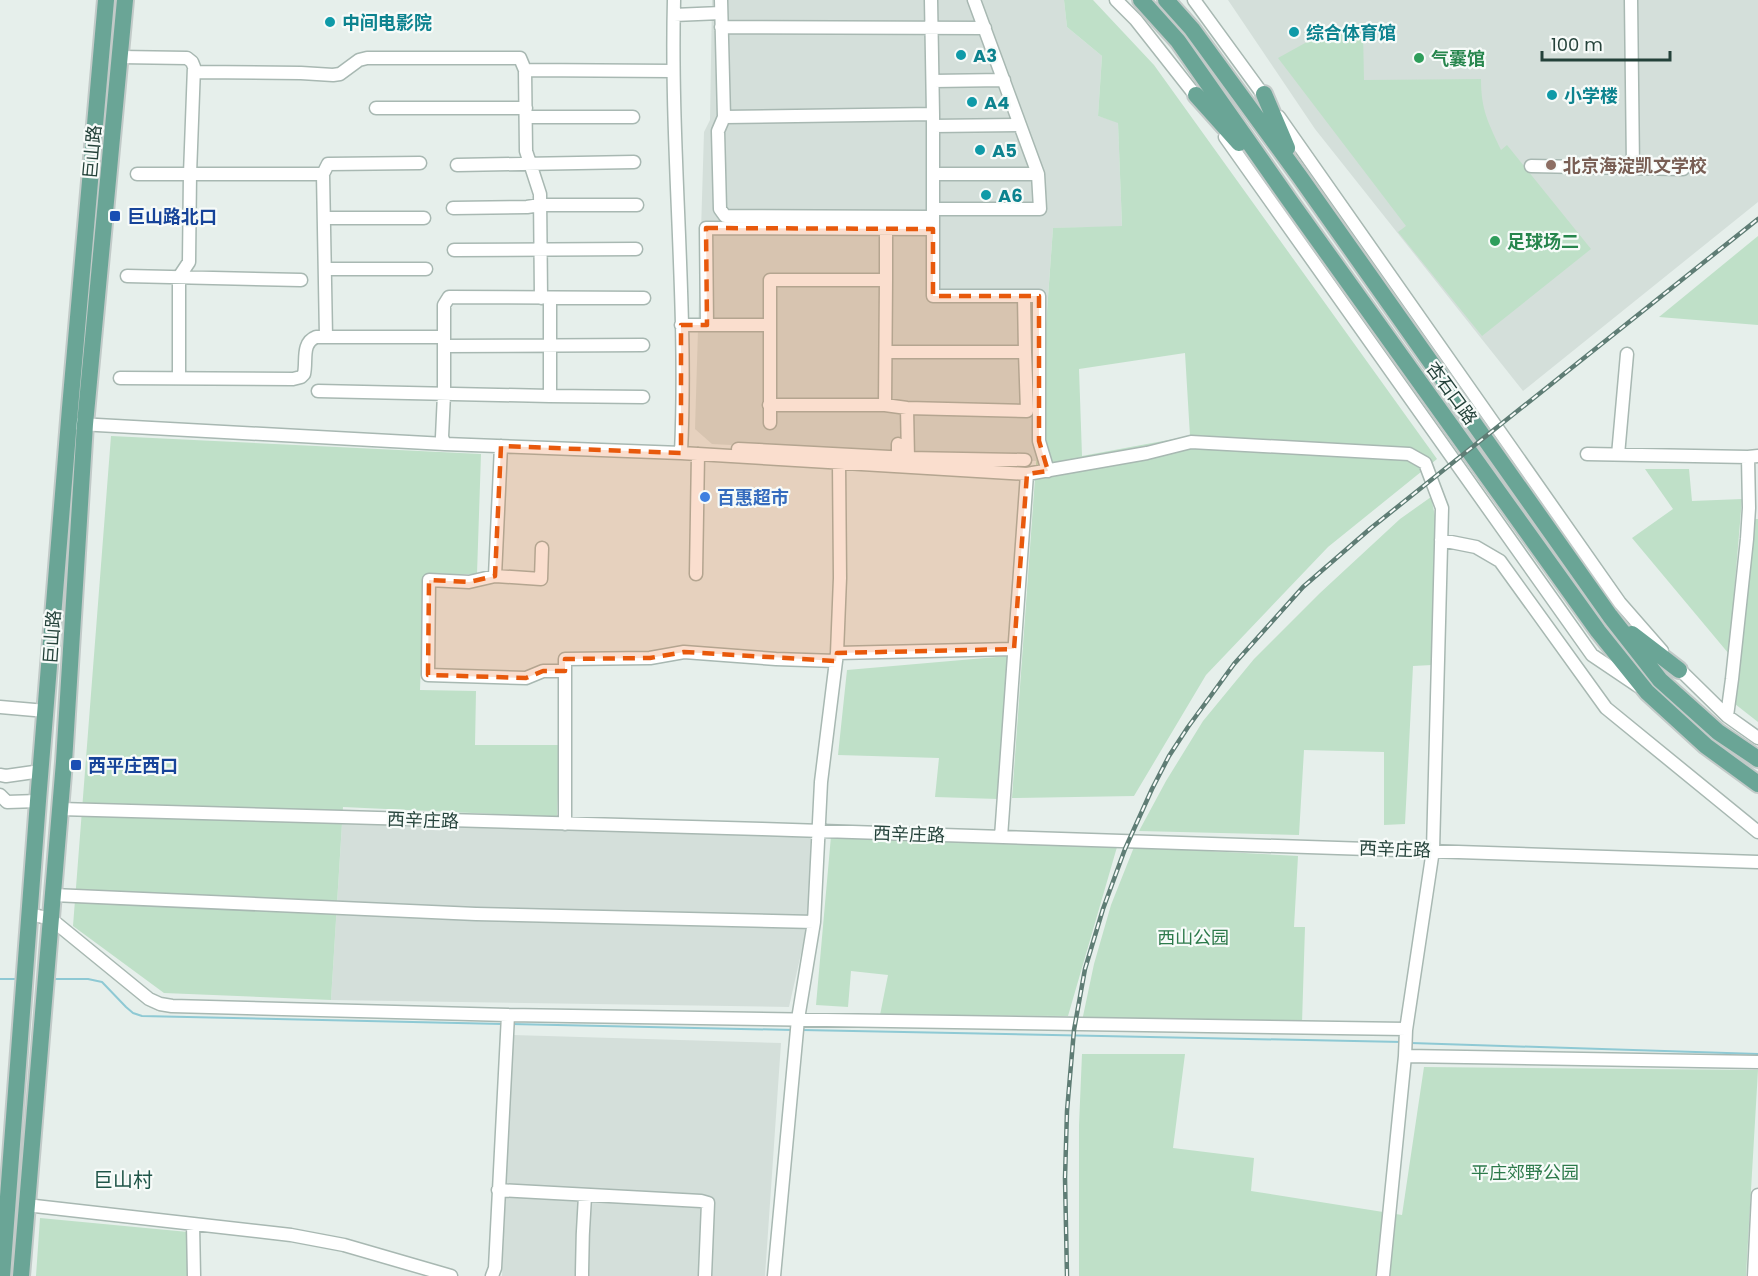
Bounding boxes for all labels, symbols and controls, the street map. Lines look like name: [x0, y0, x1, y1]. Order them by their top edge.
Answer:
place label: 中间电影院: [342, 10, 432, 35]
marker: 中间电影院: [323, 15, 337, 29]
place label: 综合体育馆: [1306, 20, 1396, 45]
scale bar: [1542, 24, 1670, 62]
marker: 综合体育馆: [1287, 25, 1301, 39]
text: 100 m: [1551, 32, 1603, 57]
place label: A3: [973, 43, 997, 68]
place label: 气囊馆: [1431, 46, 1485, 71]
marker: A3: [954, 48, 968, 62]
marker: 气囊馆: [1412, 51, 1426, 65]
place label: 小学楼: [1564, 83, 1618, 108]
marker: 小学楼: [1545, 88, 1559, 102]
place label: A4: [984, 90, 1009, 115]
marker: A4: [965, 95, 979, 109]
street label: 巨山路: [77, 124, 107, 180]
place label: A5: [992, 138, 1017, 163]
marker: A5: [973, 143, 987, 157]
place label: 北京海淀凯文学校: [1563, 153, 1707, 178]
marker: 北京海淀凯文学校: [1544, 158, 1558, 172]
place label: A6: [998, 183, 1023, 208]
marker: A6: [979, 188, 993, 202]
place label: 巨山路北口: [127, 204, 217, 229]
marker: 巨山路北口: [108, 209, 122, 223]
place label: 足球场二: [1507, 229, 1579, 254]
marker: 足球场二: [1488, 234, 1502, 248]
street label: 杏石口路: [1421, 357, 1483, 429]
place label: 百惠超市: [717, 485, 789, 510]
marker: 百惠超市: [698, 490, 712, 504]
street label: 巨山路: [38, 609, 66, 665]
place label: 西平庄西口: [88, 753, 178, 778]
marker: 西平庄西口: [69, 758, 83, 772]
street label: 西辛庄路: [387, 806, 459, 834]
street label: 西辛庄路: [873, 820, 945, 848]
street label: 西辛庄路: [1359, 835, 1431, 863]
park label: 西山公园: [1157, 925, 1229, 950]
park label: 平庄郊野公园: [1471, 1160, 1579, 1185]
district label: 巨山村: [93, 1166, 153, 1194]

